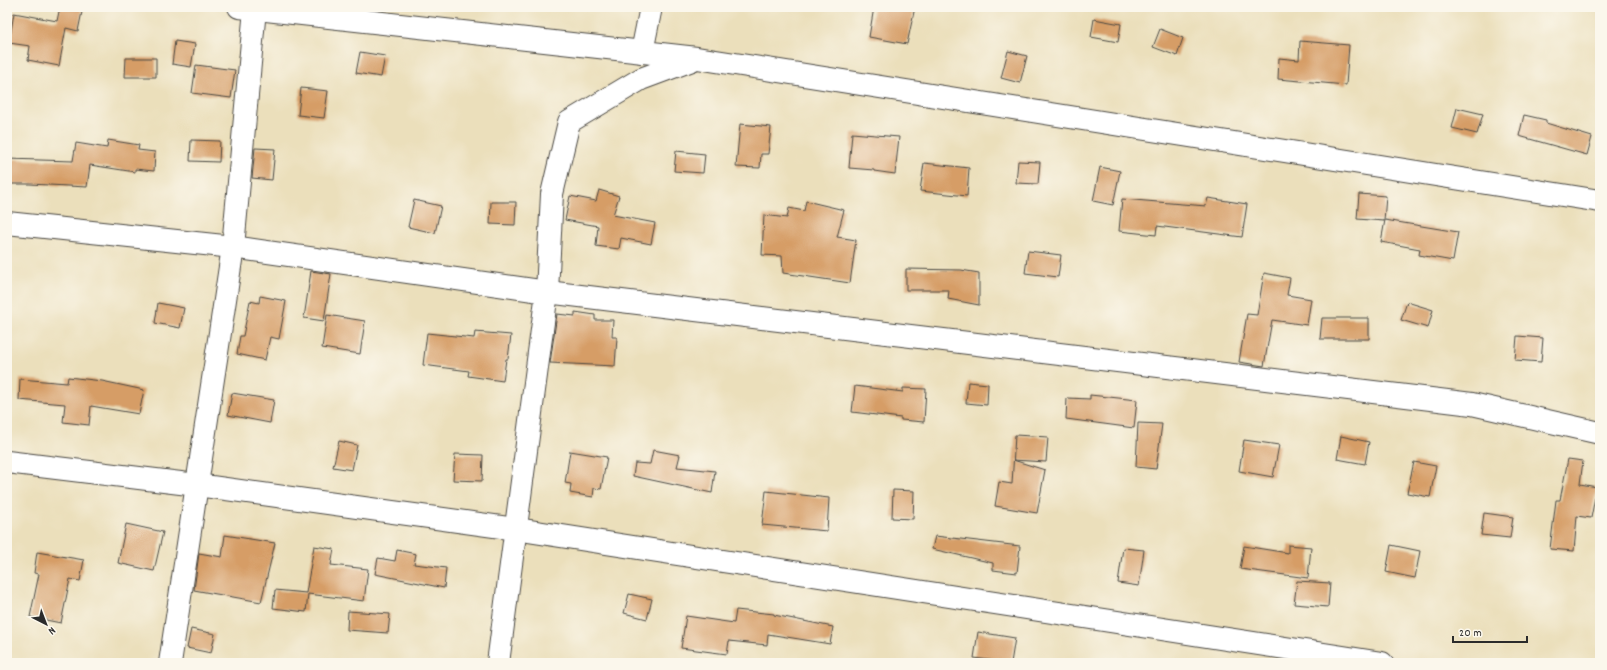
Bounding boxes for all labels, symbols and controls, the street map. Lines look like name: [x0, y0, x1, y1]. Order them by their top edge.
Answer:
north arrow: [26, 604, 66, 644]
scale bar: [1453, 618, 1527, 644]
text: N: [44, 622, 59, 638]
text: 20 m: [1459, 625, 1482, 642]

